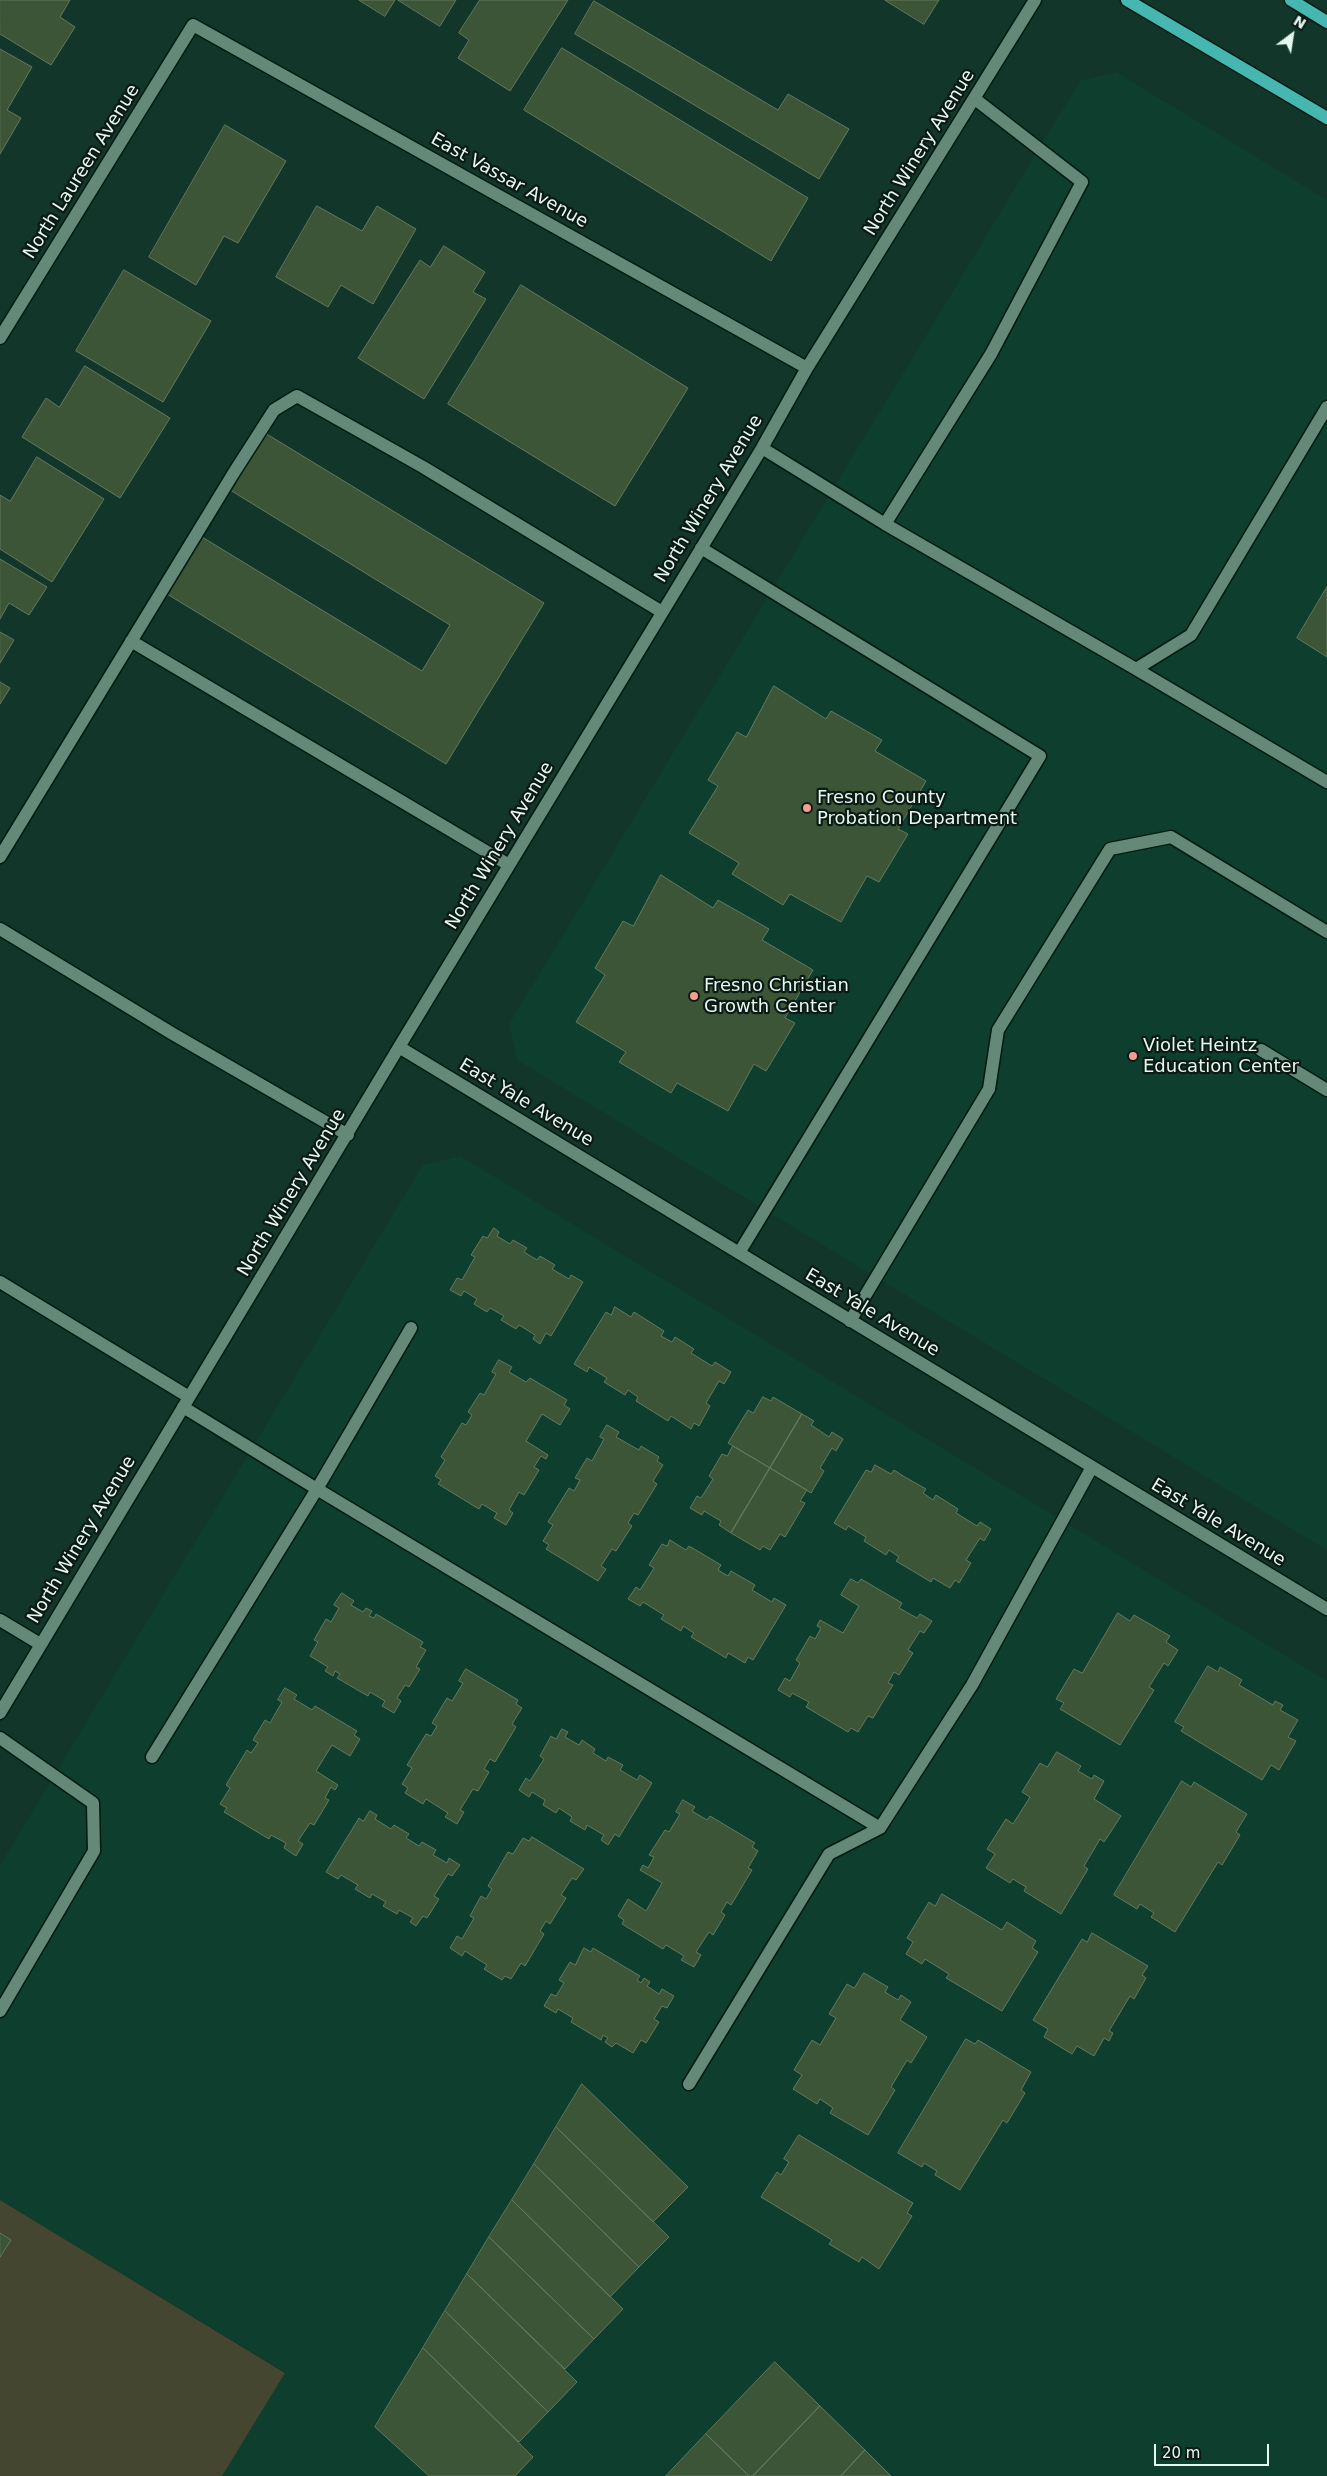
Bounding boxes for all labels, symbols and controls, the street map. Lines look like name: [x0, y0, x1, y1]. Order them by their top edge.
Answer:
north arrow: [1267, 10, 1317, 60]
text: N: [1291, 12, 1309, 32]
street label: North Winery Avenue: [860, 66, 980, 240]
street label: North Laureen Avenue: [19, 81, 145, 263]
street label: East Vassar Avenue: [427, 129, 591, 233]
street label: North Winery Avenue: [650, 411, 768, 587]
street label: North Winery Avenue: [441, 758, 559, 934]
place label: Fresno County Probation Department: [817, 787, 1017, 830]
marker: Fresno County Probation Department: [801, 802, 813, 814]
place label: Fresno Christian Growth Center: [704, 975, 849, 1018]
marker: Fresno Christian Growth Center: [688, 990, 700, 1002]
place label: Violet Heintz Education Center: [1143, 1035, 1299, 1078]
marker: Violet Heintz Education Center: [1127, 1050, 1139, 1062]
street label: East Yale Avenue: [455, 1054, 597, 1152]
street label: North Winery Avenue: [233, 1105, 351, 1281]
street label: East Yale Avenue: [801, 1264, 943, 1362]
street label: North Winery Avenue: [23, 1452, 141, 1628]
street label: East Yale Avenue: [1147, 1474, 1289, 1572]
scale bar: [1157, 2434, 1272, 2466]
text: 20 m: [1162, 2444, 1200, 2462]

